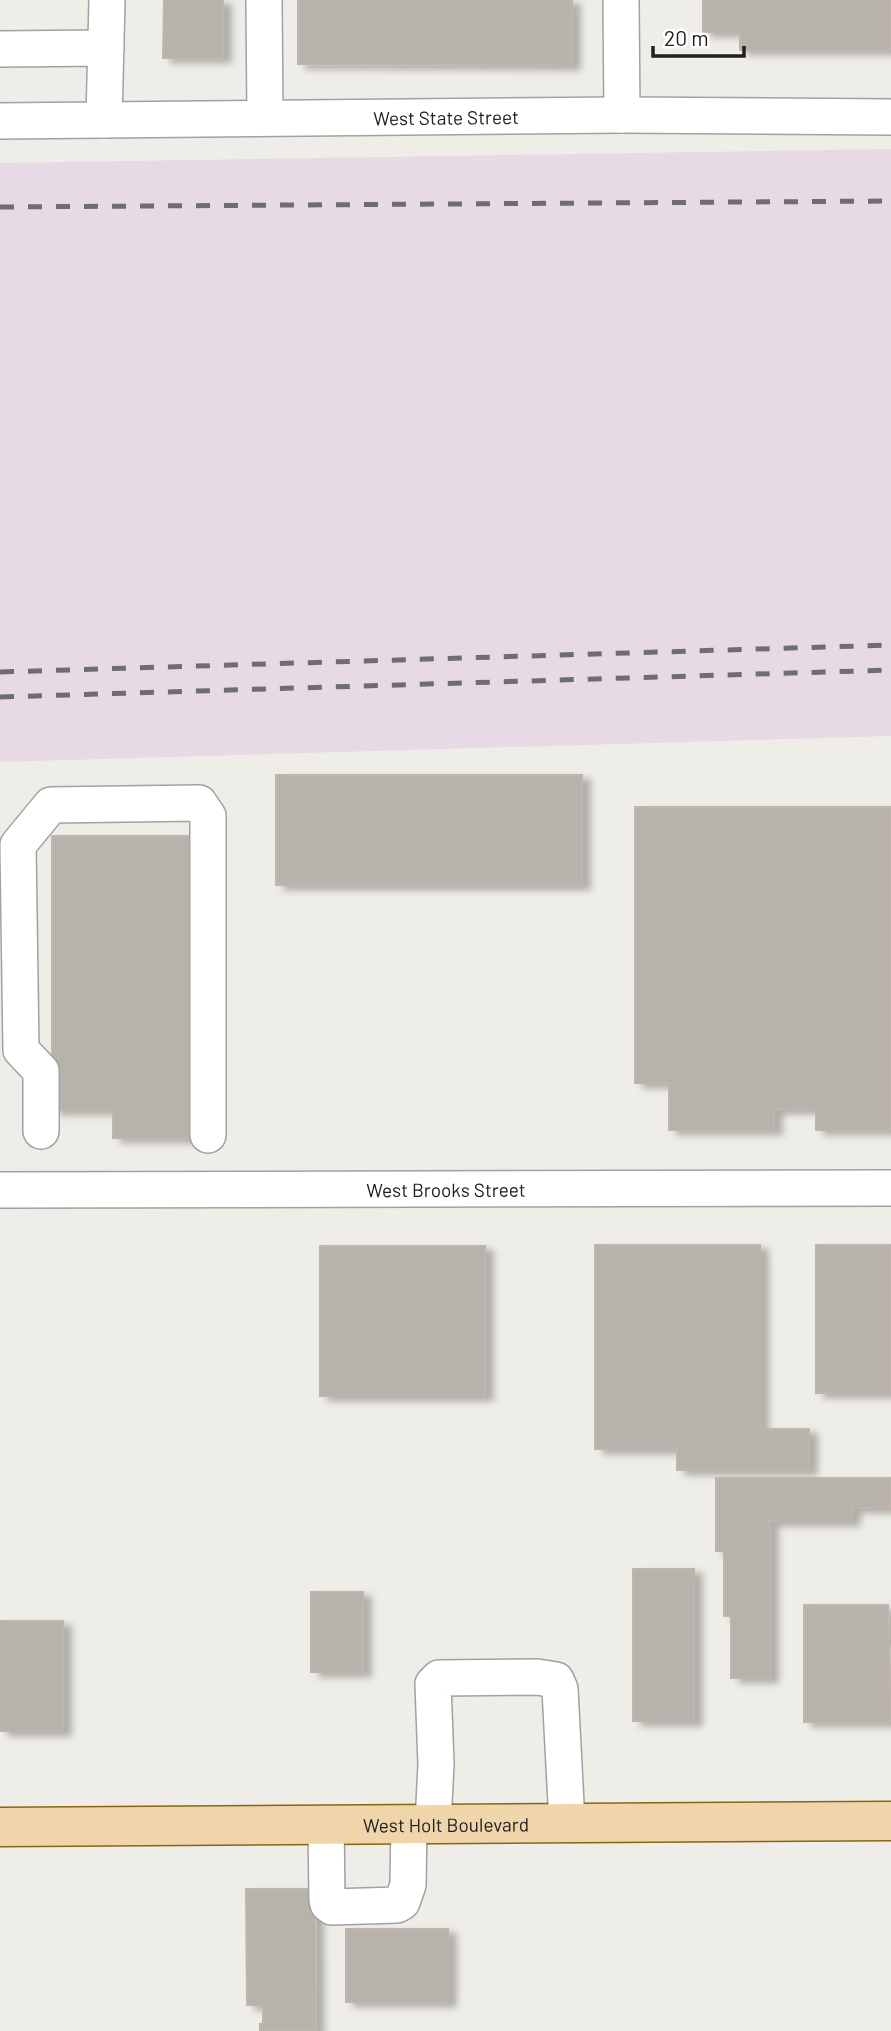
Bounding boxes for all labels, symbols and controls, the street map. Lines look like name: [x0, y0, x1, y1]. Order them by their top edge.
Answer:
scale bar: [653, 14, 744, 58]
text: 20 m: [664, 25, 709, 50]
street label: West State Street: [373, 104, 519, 129]
street label: West Brooks Street: [366, 1177, 526, 1201]
street label: West Holt Boulevard: [363, 1812, 529, 1836]

